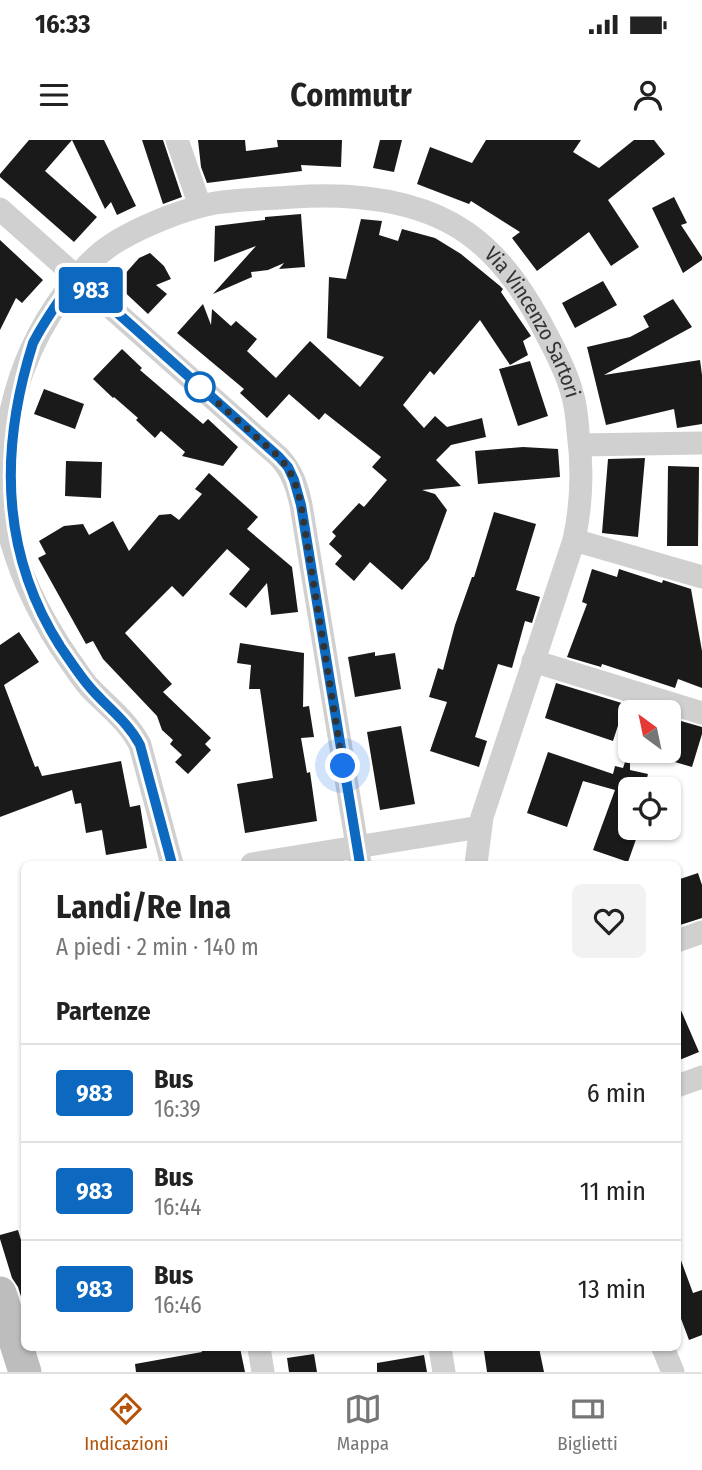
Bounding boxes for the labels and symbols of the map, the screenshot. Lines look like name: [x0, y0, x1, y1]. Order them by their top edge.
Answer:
street label: Via Vincenzo Sartori: [479, 241, 586, 401]
line badge: 983: [51, 267, 131, 313]
unlabelled marker: [185, 372, 215, 402]
north arrow: [618, 700, 681, 763]
your location: [325, 748, 360, 783]

